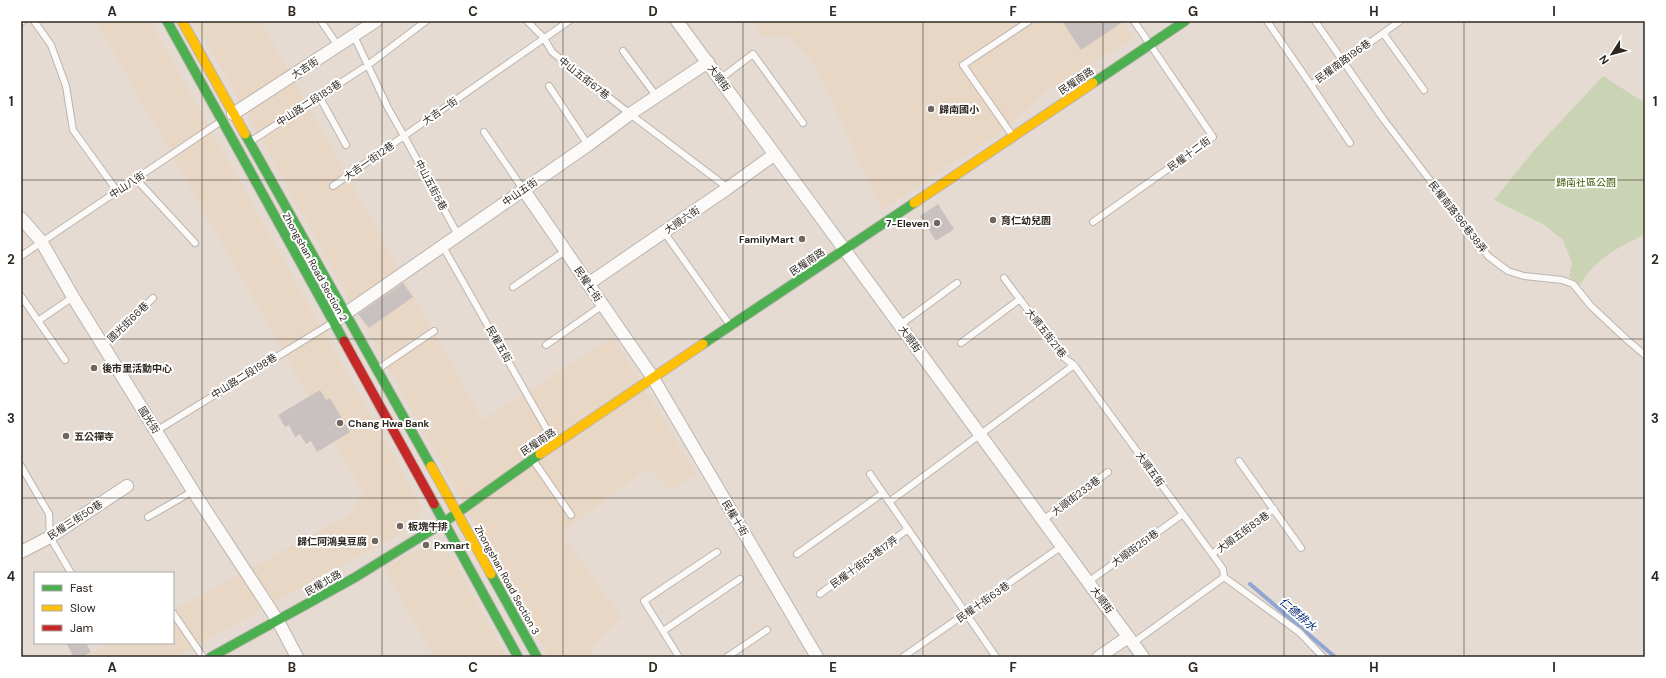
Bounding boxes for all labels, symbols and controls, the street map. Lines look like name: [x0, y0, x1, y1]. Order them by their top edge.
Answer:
text: A: [107, 3, 117, 20]
text: B: [288, 3, 296, 20]
text: C: [468, 3, 478, 20]
text: D: [648, 3, 658, 20]
text: E: [829, 3, 837, 20]
text: F: [1009, 3, 1017, 20]
text: G: [1188, 3, 1198, 20]
text: H: [1369, 3, 1379, 20]
text: I: [1552, 3, 1556, 20]
north arrow: [1592, 34, 1632, 74]
street label: 民權南路196巷: [1313, 36, 1373, 86]
text: N: [1596, 53, 1612, 67]
street label: 大吉街: [289, 54, 321, 82]
street label: 中山五街67巷: [556, 54, 612, 102]
street label: 大順街: [705, 62, 733, 94]
street label: 民權南路: [1056, 64, 1096, 98]
street label: 中山路二段183巷: [274, 77, 344, 129]
text: 1: [9, 93, 13, 110]
text: 1: [1653, 93, 1657, 110]
street label: 大吉一街: [420, 94, 460, 128]
place label: 歸南國小: [939, 103, 980, 116]
marker: 歸南國小: [926, 104, 936, 114]
street label: 民權十二街: [1165, 134, 1213, 174]
street label: 大吉一街12巷: [341, 139, 397, 183]
street label: 中山五街5巷: [412, 157, 450, 213]
street label: 中山八街: [107, 169, 147, 201]
street label: 中山五街: [500, 175, 540, 209]
park label: 歸南社區公園: [1556, 176, 1616, 189]
street label: 民權南路196巷38弄: [1426, 178, 1490, 256]
street label: 大順六街: [662, 203, 702, 237]
street label: Zhongshan Road Section 2: [280, 210, 350, 324]
place label: 育仁幼兒園: [1001, 214, 1051, 227]
marker: 育仁幼兒園: [988, 215, 998, 225]
place label: 7-Eleven: [886, 217, 929, 230]
marker: 7-Eleven: [932, 218, 942, 228]
place label: FamilyMart: [739, 233, 794, 246]
marker: FamilyMart: [797, 234, 807, 244]
street label: 民權南路: [787, 245, 827, 279]
text: 2: [7, 251, 15, 268]
text: 2: [1651, 251, 1659, 268]
street label: 民權七街: [571, 264, 605, 304]
street label: 國光街66巷: [105, 299, 151, 345]
street label: 大順五街21巷: [1023, 306, 1069, 360]
street label: 民權五街: [483, 323, 515, 365]
street label: 大順街: [896, 323, 924, 355]
street label: 中山路二段198巷: [209, 351, 279, 401]
place label: 後市里活動中心: [102, 362, 172, 375]
marker: 後市里活動中心: [89, 363, 99, 373]
street label: 國光街: [136, 404, 162, 436]
text: 3: [7, 410, 15, 427]
text: 3: [1651, 410, 1659, 427]
place label: Chang Hwa Bank: [348, 417, 430, 430]
marker: Chang Hwa Bank: [335, 418, 345, 428]
street label: 民權南路: [518, 425, 558, 459]
place label: 五公禪寺: [74, 430, 114, 443]
marker: 五公禪寺: [61, 431, 71, 441]
street label: 大順五街: [1133, 449, 1167, 489]
street label: 大順街233巷: [1049, 473, 1103, 519]
street label: 民權三街50巷: [45, 497, 105, 543]
street label: 民權十街: [719, 498, 751, 538]
street label: 大順五街83巷: [1214, 509, 1272, 555]
place label: 板塊牛排: [408, 520, 448, 533]
marker: 板塊牛排: [395, 521, 405, 531]
street label: Zhongshan Road Section 3: [472, 523, 542, 637]
street label: 大順街251巷: [1109, 527, 1161, 569]
street label: 民權十街63巷17弄: [828, 533, 900, 591]
place label: 歸仁阿鴻臭豆腐: [297, 535, 367, 548]
marker: 歸仁阿鴻臭豆腐: [370, 536, 380, 546]
place label: Pxmart: [434, 539, 470, 552]
marker: Pxmart: [421, 540, 431, 550]
street label: 民權北路: [302, 567, 344, 599]
text: 4: [7, 568, 15, 585]
text: 4: [1651, 568, 1659, 585]
legend: [34, 572, 174, 644]
street label: 民權十街63巷: [954, 579, 1012, 625]
text: Fast: [70, 580, 93, 596]
street label: 大順街: [1088, 584, 1116, 616]
water label: 仁德排水: [1277, 594, 1320, 634]
text: Slow: [70, 600, 96, 616]
text: Jam: [70, 620, 93, 636]
text: A: [107, 659, 117, 676]
text: B: [288, 659, 296, 676]
text: C: [468, 659, 478, 676]
text: D: [648, 659, 658, 676]
text: E: [829, 659, 837, 676]
text: F: [1009, 659, 1017, 676]
text: G: [1188, 659, 1198, 676]
text: H: [1369, 659, 1379, 676]
text: I: [1552, 659, 1556, 676]

